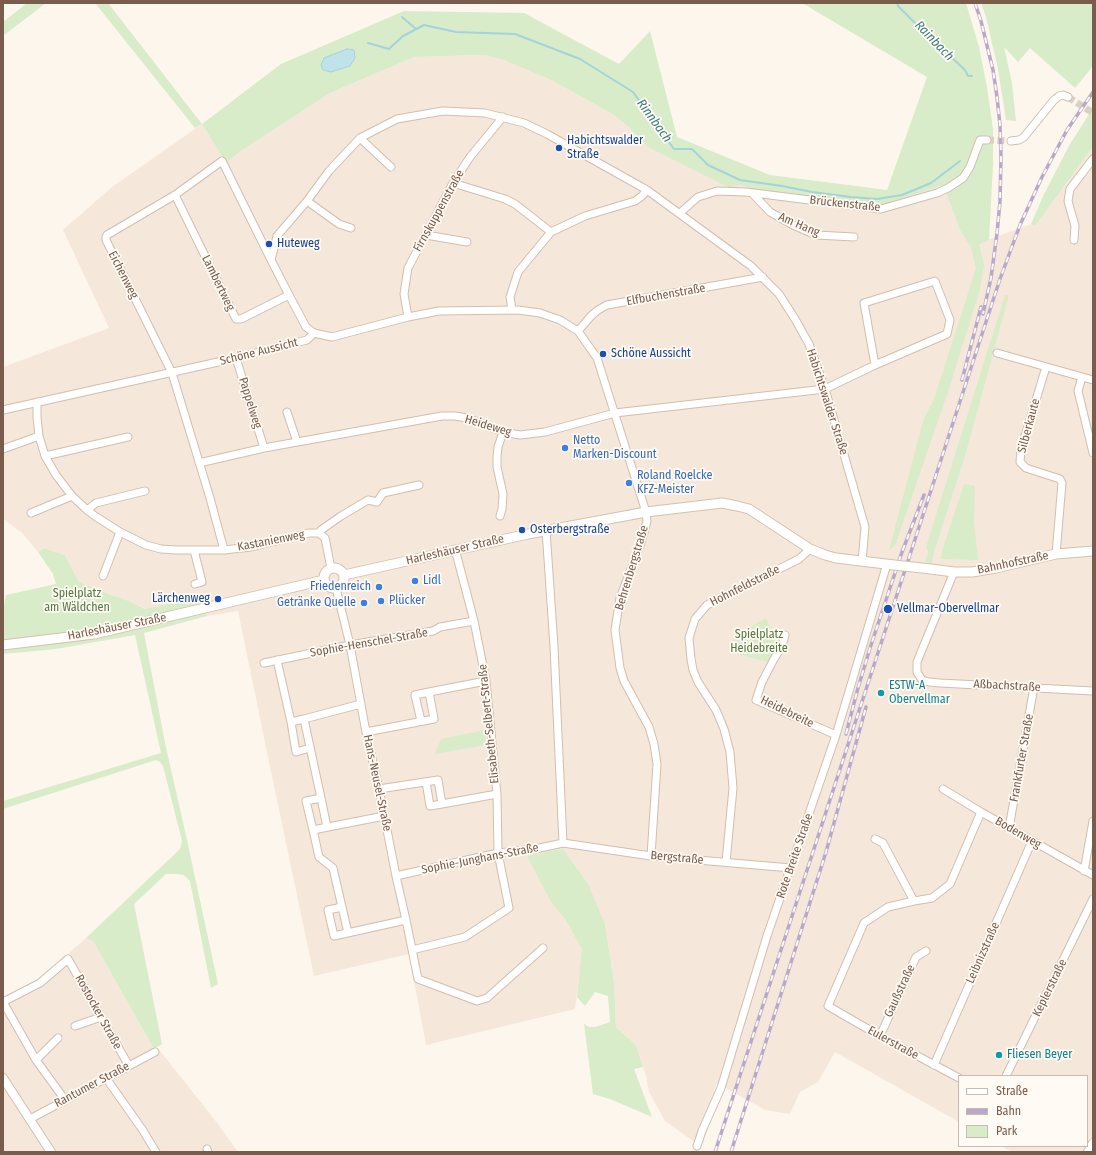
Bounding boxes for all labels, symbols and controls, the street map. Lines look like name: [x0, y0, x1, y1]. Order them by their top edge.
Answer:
water label: Rainbach: [911, 18, 957, 64]
water label: Rinnbach: [633, 96, 675, 146]
place label: Habichtswalder Straße: [567, 134, 643, 162]
marker: Habichtswalder Straße: [554, 143, 564, 153]
street label: Firnskuppenstraße: [411, 168, 467, 254]
street label: Brückenstraße: [809, 193, 881, 215]
street label: Am Hang: [776, 210, 822, 240]
place label: Huteweg: [277, 237, 320, 251]
marker: Huteweg: [264, 239, 274, 249]
street label: Eichenweg: [105, 249, 141, 301]
street label: Lambertweg: [198, 253, 238, 313]
street label: Elfbuchenstraße: [625, 281, 707, 309]
street label: Schöne Aussicht: [218, 335, 300, 369]
place label: Schöne Aussicht: [611, 347, 691, 361]
street label: Habichtswalder Straße: [803, 347, 851, 457]
marker: Schöne Aussicht: [598, 349, 608, 359]
street label: Pappelweg: [235, 376, 265, 430]
street label: Silberkaute: [1015, 397, 1043, 455]
street label: Heideweg: [463, 412, 513, 440]
place label: Netto Marken-Discount: [573, 434, 657, 462]
marker: Netto Marken-Discount: [560, 443, 570, 453]
place label: Roland Roelcke KFZ-Meister: [637, 469, 712, 497]
marker: Roland Roelcke KFZ-Meister: [624, 478, 634, 488]
place label: Osterbergstraße: [530, 523, 609, 537]
street label: Behrenbergstraße: [612, 524, 652, 612]
marker: Osterbergstraße: [517, 525, 527, 535]
street label: Kastanienweg: [236, 527, 306, 555]
street label: Harleshäuser Straße: [405, 532, 505, 568]
street label: Bahnhofstraße: [976, 548, 1050, 578]
street label: Hohnfeldstraße: [708, 562, 782, 610]
place label: Lidl: [423, 574, 441, 588]
marker: Lidl: [410, 576, 420, 586]
place label: Friedenreich: [310, 580, 371, 594]
marker: Friedenreich: [374, 582, 384, 592]
park label: Spielplatz am Wäldchen: [44, 587, 110, 615]
place label: Lärchenweg: [152, 592, 210, 606]
marker: Lärchenweg: [213, 594, 223, 604]
place label: Plücker: [389, 594, 425, 608]
place label: Getränke Quelle: [277, 596, 356, 610]
marker: Plücker: [376, 596, 386, 606]
marker: Getränke Quelle: [359, 598, 369, 608]
place label: Vellmar-Obervellmar: [897, 602, 999, 616]
marker: Vellmar-Obervellmar: [882, 603, 894, 615]
street label: Harleshäuser Straße: [67, 610, 167, 644]
street label: Sophie-Henschel-Straße: [309, 626, 429, 660]
park label: Spielplatz Heidebreite: [730, 628, 788, 656]
street label: Elisabeth-Selbert-Straße: [476, 664, 502, 784]
street label: Aßbachstraße: [973, 677, 1041, 695]
place label: ESTW-A Obervellmar: [889, 679, 950, 707]
marker: ESTW-A Obervellmar: [876, 688, 886, 698]
street label: Heidebreite: [758, 693, 816, 731]
street label: Frankfurter Straße: [1007, 713, 1037, 803]
street label: Hans-Neusel-Straße: [360, 733, 394, 833]
street label: Rote Breite Straße: [774, 812, 816, 900]
street label: Bodenweg: [992, 814, 1044, 852]
street label: Sophie-Junghans-Straße: [420, 841, 540, 877]
street label: Bergstraße: [650, 849, 704, 867]
street label: Leibnizstraße: [963, 920, 1003, 986]
street label: Keplerstraße: [1030, 957, 1070, 1019]
street label: Gaußstraße: [882, 962, 918, 1020]
street label: Rostocker Straße: [72, 972, 124, 1052]
street label: Eulerstraße: [865, 1023, 921, 1063]
place label: Fliesen Beyer: [1007, 1048, 1072, 1062]
marker: Fliesen Beyer: [994, 1050, 1004, 1060]
street label: Rantumer Straße: [52, 1059, 132, 1111]
legend: [958, 1075, 1088, 1147]
text: Straße: [996, 1084, 1028, 1098]
text: Bahn: [996, 1104, 1021, 1118]
text: Park: [996, 1124, 1017, 1138]

